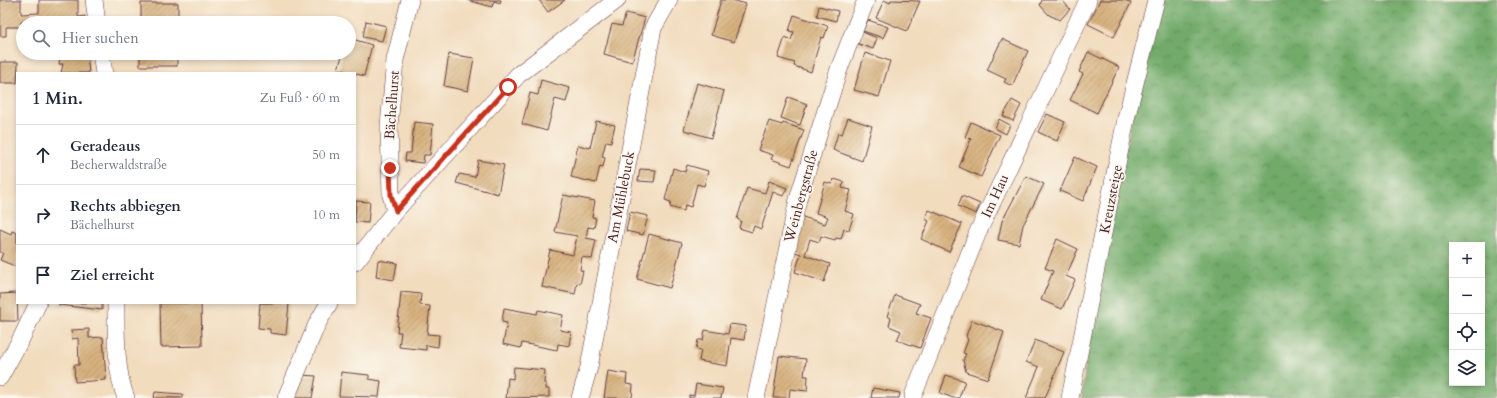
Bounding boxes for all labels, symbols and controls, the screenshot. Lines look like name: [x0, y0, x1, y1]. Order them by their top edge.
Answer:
search box: [16, 16, 356, 60]
icon: search: [30, 27, 52, 49]
text: Hier suchen: [62, 28, 139, 48]
street label: Bächelhurst: [380, 69, 404, 140]
route start: [499, 78, 517, 96]
text: 1 Min.: [32, 87, 83, 110]
text: Zu Fuß · 60 m: [260, 89, 340, 107]
text: Geradeaus: [70, 136, 140, 156]
icon: ahead: [32, 144, 54, 166]
text: 50 m: [312, 146, 340, 164]
street label: Weinbergstraße: [779, 147, 823, 246]
street label: Am Mühlebuck: [603, 149, 639, 245]
text: Becherwaldstraße: [70, 156, 167, 174]
route end: [381, 159, 399, 177]
street label: Kreuzsteige: [1095, 163, 1127, 235]
street label: Im Hau: [977, 171, 1013, 221]
text: Rechts abbiegen: [70, 196, 181, 216]
icon: right: [32, 204, 54, 226]
text: 10 m: [312, 206, 340, 224]
text: Bächelhurst: [70, 216, 134, 234]
map controls: [1449, 242, 1485, 386]
button: +: [1449, 242, 1485, 278]
icon: arrive: [32, 264, 54, 286]
text: Ziel erreicht: [70, 265, 154, 285]
button: −: [1449, 278, 1485, 314]
button: locate: [1449, 314, 1485, 350]
button: layers: [1449, 350, 1485, 386]

